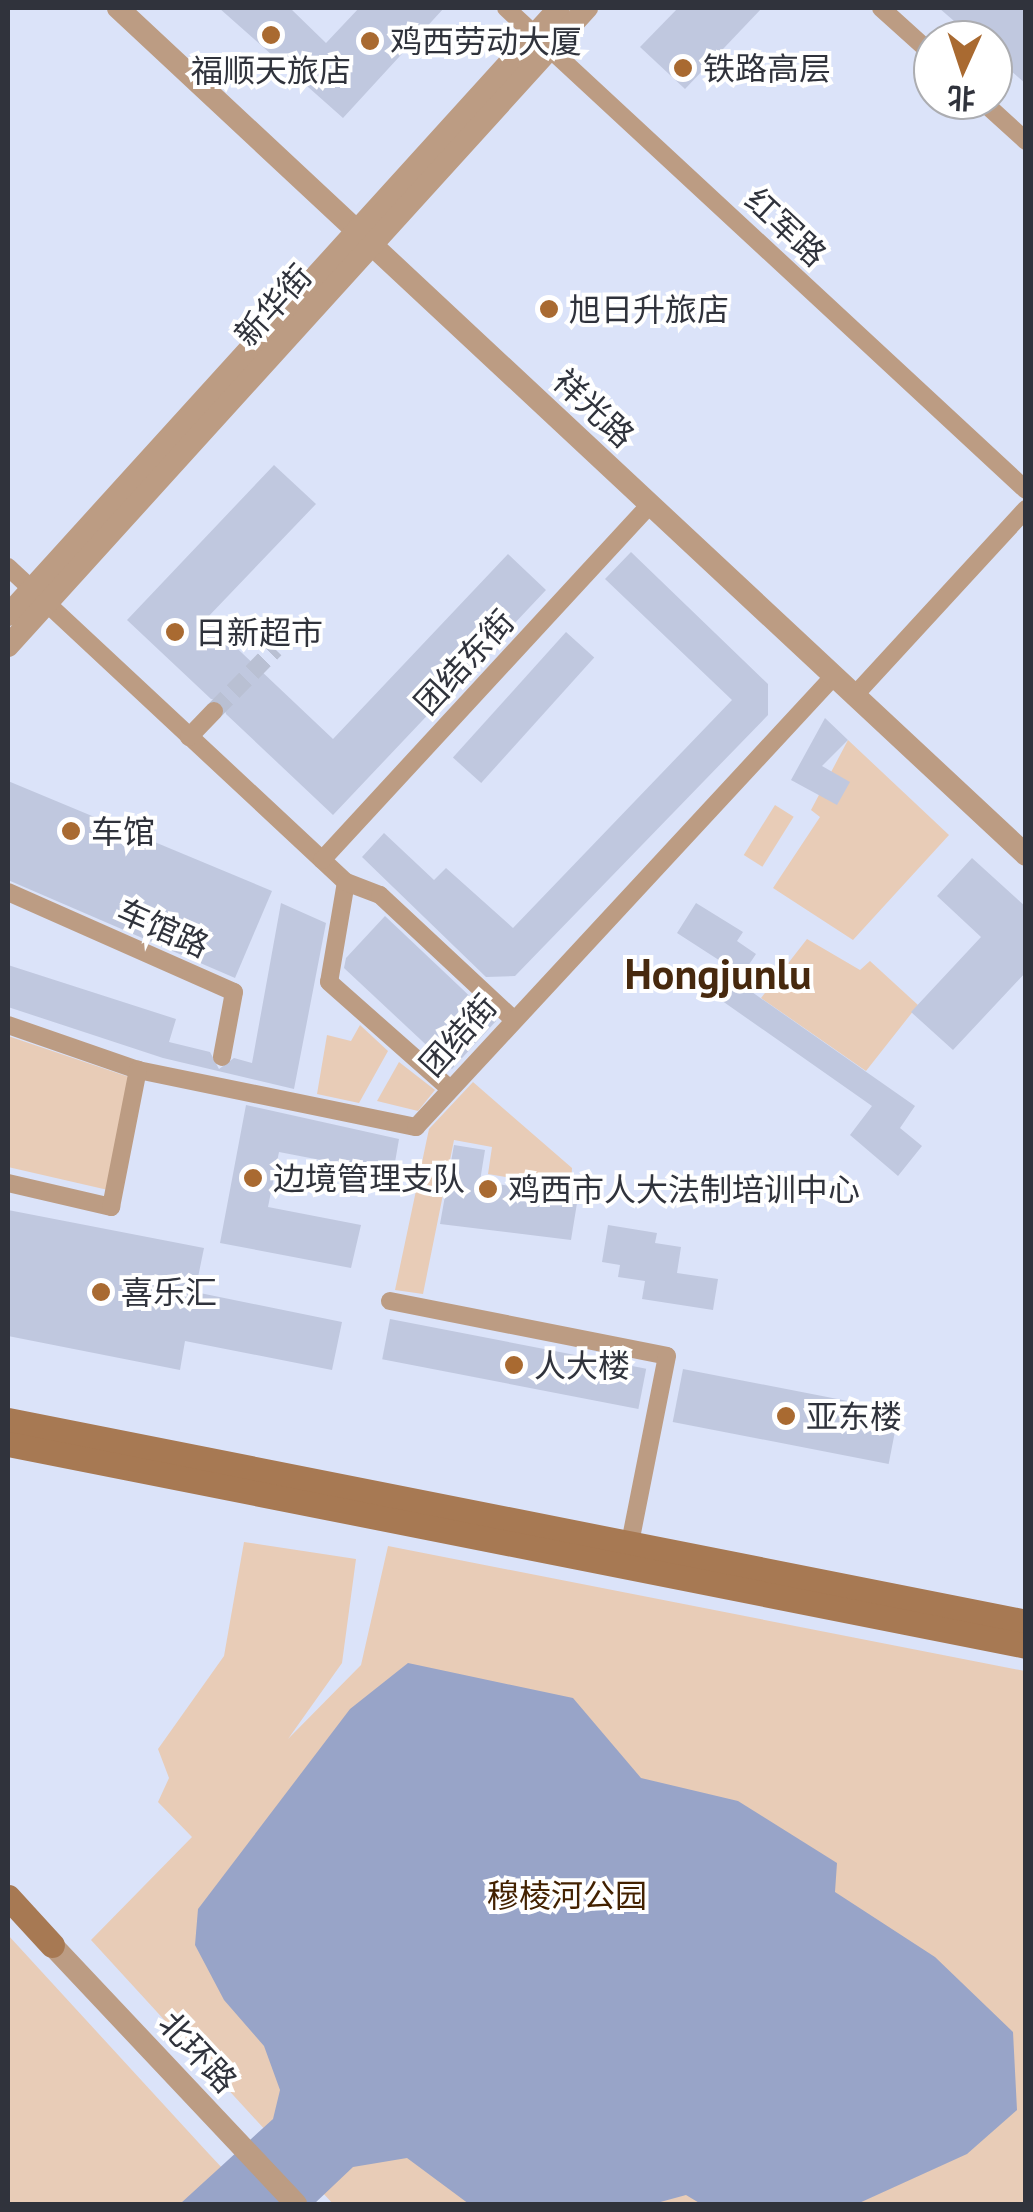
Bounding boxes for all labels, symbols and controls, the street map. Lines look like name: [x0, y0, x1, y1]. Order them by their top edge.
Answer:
north arrow: [913, 20, 1013, 120]
place label: 鸡西劳动大厦: [390, 22, 582, 60]
marker: 福顺天旅店: [260, 24, 282, 46]
marker: 鸡西劳动大厦: [359, 30, 381, 52]
place label: 铁路高层: [703, 49, 831, 87]
place label: 福顺天旅店: [191, 51, 351, 89]
marker: 铁路高层: [672, 57, 694, 79]
text: 北: [947, 79, 976, 118]
street label: 红军路: [738, 180, 834, 274]
street label: 新华街: [227, 256, 319, 354]
place label: 旭日升旅店: [569, 290, 729, 328]
marker: 旭日升旅店: [538, 298, 560, 320]
street label: 祥光路: [546, 361, 642, 455]
street label: 团结东街: [406, 602, 522, 722]
place label: 日新超市: [195, 613, 323, 651]
marker: 日新超市: [164, 621, 186, 643]
place label: 车馆: [91, 812, 155, 850]
marker: 车馆: [60, 820, 82, 842]
street label: 车馆路: [111, 891, 215, 965]
district label: Hongjunlu: [625, 949, 811, 999]
street label: 团结街: [412, 986, 504, 1084]
place label: 边境管理支队: [273, 1159, 465, 1197]
marker: 边境管理支队: [242, 1167, 264, 1189]
place label: 鸡西市人大法制培训中心: [508, 1170, 860, 1208]
marker: 鸡西市人大法制培训中心: [477, 1178, 499, 1200]
place label: 喜乐汇: [121, 1273, 217, 1311]
marker: 喜乐汇: [90, 1281, 112, 1303]
place label: 人大楼: [534, 1346, 630, 1384]
marker: 人大楼: [503, 1354, 525, 1376]
place label: 亚东楼: [806, 1397, 902, 1435]
marker: 亚东楼: [775, 1405, 797, 1427]
park label: 穆棱河公园: [487, 1876, 647, 1914]
street label: 北环路: [151, 2004, 245, 2100]

